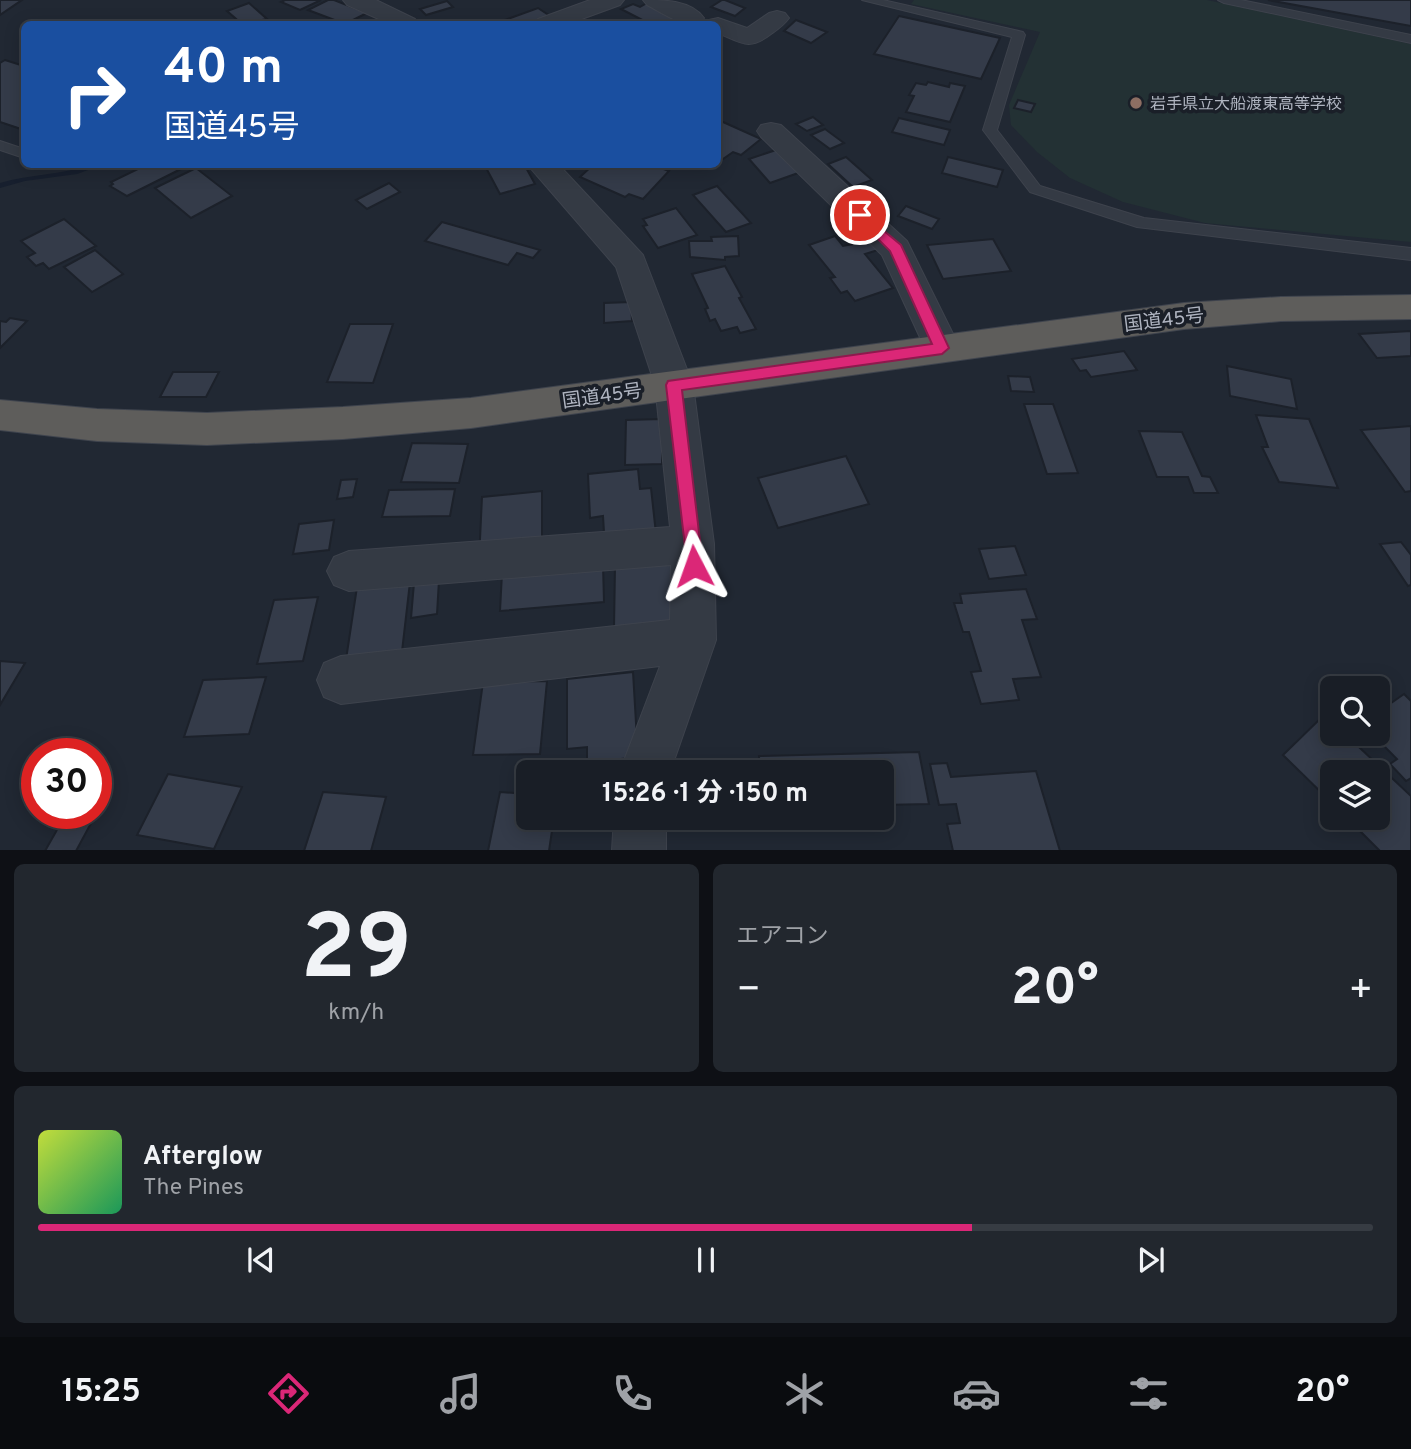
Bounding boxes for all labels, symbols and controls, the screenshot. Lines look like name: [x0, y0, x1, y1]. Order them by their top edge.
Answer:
text: 40 m: [164, 39, 283, 101]
icon: right: [49, 49, 140, 140]
marker: 岩手県立大船渡東高等学校: [1128, 95, 1144, 111]
place label: 岩手県立大船渡東高等学校: [1150, 95, 1342, 115]
text: 国道45号: [164, 109, 300, 149]
pin: [830, 185, 890, 245]
icon: arrive: [841, 196, 879, 234]
street label: 国道45号: [1123, 304, 1206, 338]
street label: 国道45号: [561, 379, 644, 414]
position arrow: [657, 529, 731, 603]
map controls: [1320, 676, 1390, 830]
button: search: [1320, 676, 1390, 746]
speed limit sign: 30: [21, 738, 112, 829]
button: layers: [1320, 760, 1390, 830]
text: 15:26 · 1 分 · 150 m: [602, 778, 808, 811]
text: 29: [300, 896, 412, 1011]
text: エアコン: [737, 923, 829, 952]
text: 20°: [1011, 957, 1099, 1023]
text: −: [737, 967, 761, 1016]
text: +: [1348, 967, 1373, 1016]
text: km/h: [328, 999, 384, 1028]
text: Afterglow: [143, 1141, 263, 1174]
text: The Pines: [143, 1174, 244, 1203]
icon: previous: [242, 1241, 280, 1279]
icon: pause: [687, 1241, 725, 1279]
icon: next: [1132, 1241, 1170, 1279]
icon: directions: [264, 1369, 313, 1418]
icon: music: [436, 1369, 485, 1418]
icon: phone: [608, 1369, 657, 1418]
icon: climate: [780, 1369, 829, 1418]
icon: car: [952, 1369, 1001, 1418]
icon: filters: [1124, 1369, 1173, 1418]
text: 15:25: [61, 1373, 141, 1413]
text: 20°: [1296, 1373, 1349, 1413]

